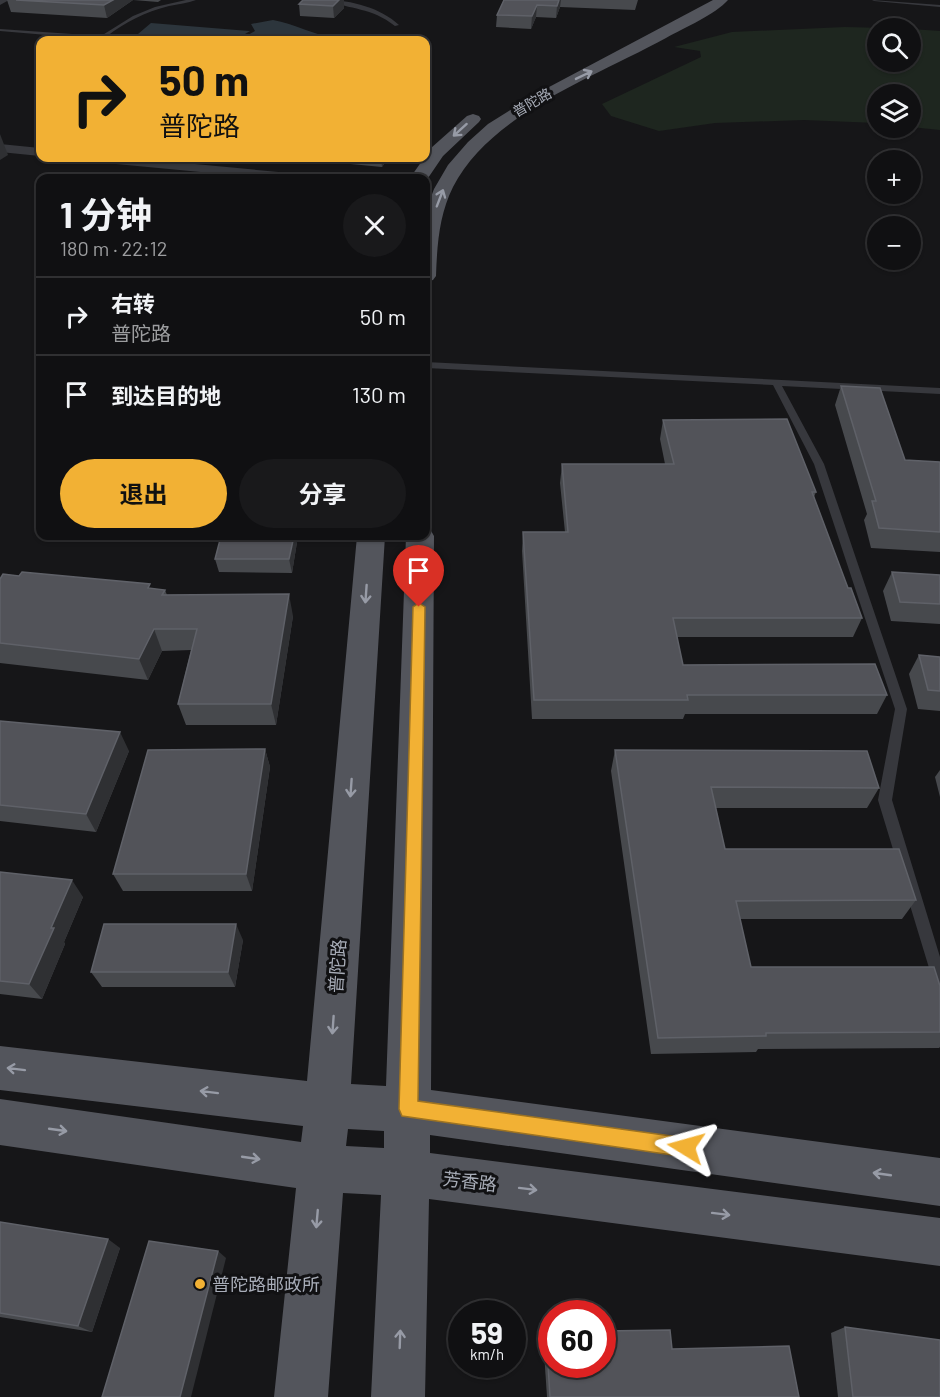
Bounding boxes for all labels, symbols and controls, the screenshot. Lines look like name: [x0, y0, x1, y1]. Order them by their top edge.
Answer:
map controls: [867, 18, 921, 270]
button: search: [867, 18, 921, 72]
text: 50 m: [159, 54, 249, 104]
icon: right: [60, 60, 138, 138]
one-way arrow: [575, 68, 593, 80]
street label: 普陀路: [510, 84, 554, 120]
button: layers: [867, 84, 921, 138]
text: 普陀路: [159, 109, 240, 141]
one-way arrow: [452, 123, 467, 137]
button: +: [867, 150, 921, 204]
one-way arrow: [435, 189, 446, 208]
text: 1 分钟: [60, 192, 152, 235]
button: close: [343, 194, 406, 257]
button: −: [867, 216, 921, 270]
text: 180 m · 22:12: [60, 236, 167, 260]
text: 右转: [111, 290, 155, 316]
icon: right: [60, 300, 93, 333]
text: 50 m: [360, 303, 406, 329]
text: 普陀路: [111, 321, 171, 345]
icon: arrive: [60, 378, 93, 411]
text: 130 m: [352, 381, 406, 407]
text: 到达目的地: [111, 382, 221, 408]
button: 退出: [60, 459, 227, 528]
button: 分享: [239, 459, 406, 528]
pin: [393, 545, 444, 607]
icon: arrive: [402, 554, 435, 587]
one-way arrow: [360, 583, 371, 603]
one-way arrow: [345, 778, 356, 798]
street label: 普陀路: [324, 938, 350, 994]
one-way arrow: [327, 1014, 338, 1034]
one-way arrow: [6, 1064, 26, 1075]
one-way arrow: [200, 1086, 220, 1097]
position arrow: [654, 1115, 718, 1179]
one-way arrow: [48, 1125, 67, 1136]
one-way arrow: [241, 1152, 260, 1163]
street label: 芳香路: [442, 1167, 498, 1195]
one-way arrow: [873, 1168, 892, 1179]
one-way arrow: [518, 1184, 537, 1195]
one-way arrow: [311, 1208, 322, 1228]
one-way arrow: [711, 1209, 731, 1220]
place label: 普陀路邮政所: [212, 1273, 320, 1295]
marker: 普陀路邮政所: [193, 1277, 207, 1291]
speed limit sign: 60: [538, 1300, 616, 1378]
text: 59: [471, 1314, 503, 1350]
one-way arrow: [395, 1329, 406, 1349]
text: km/h: [470, 1345, 504, 1363]

